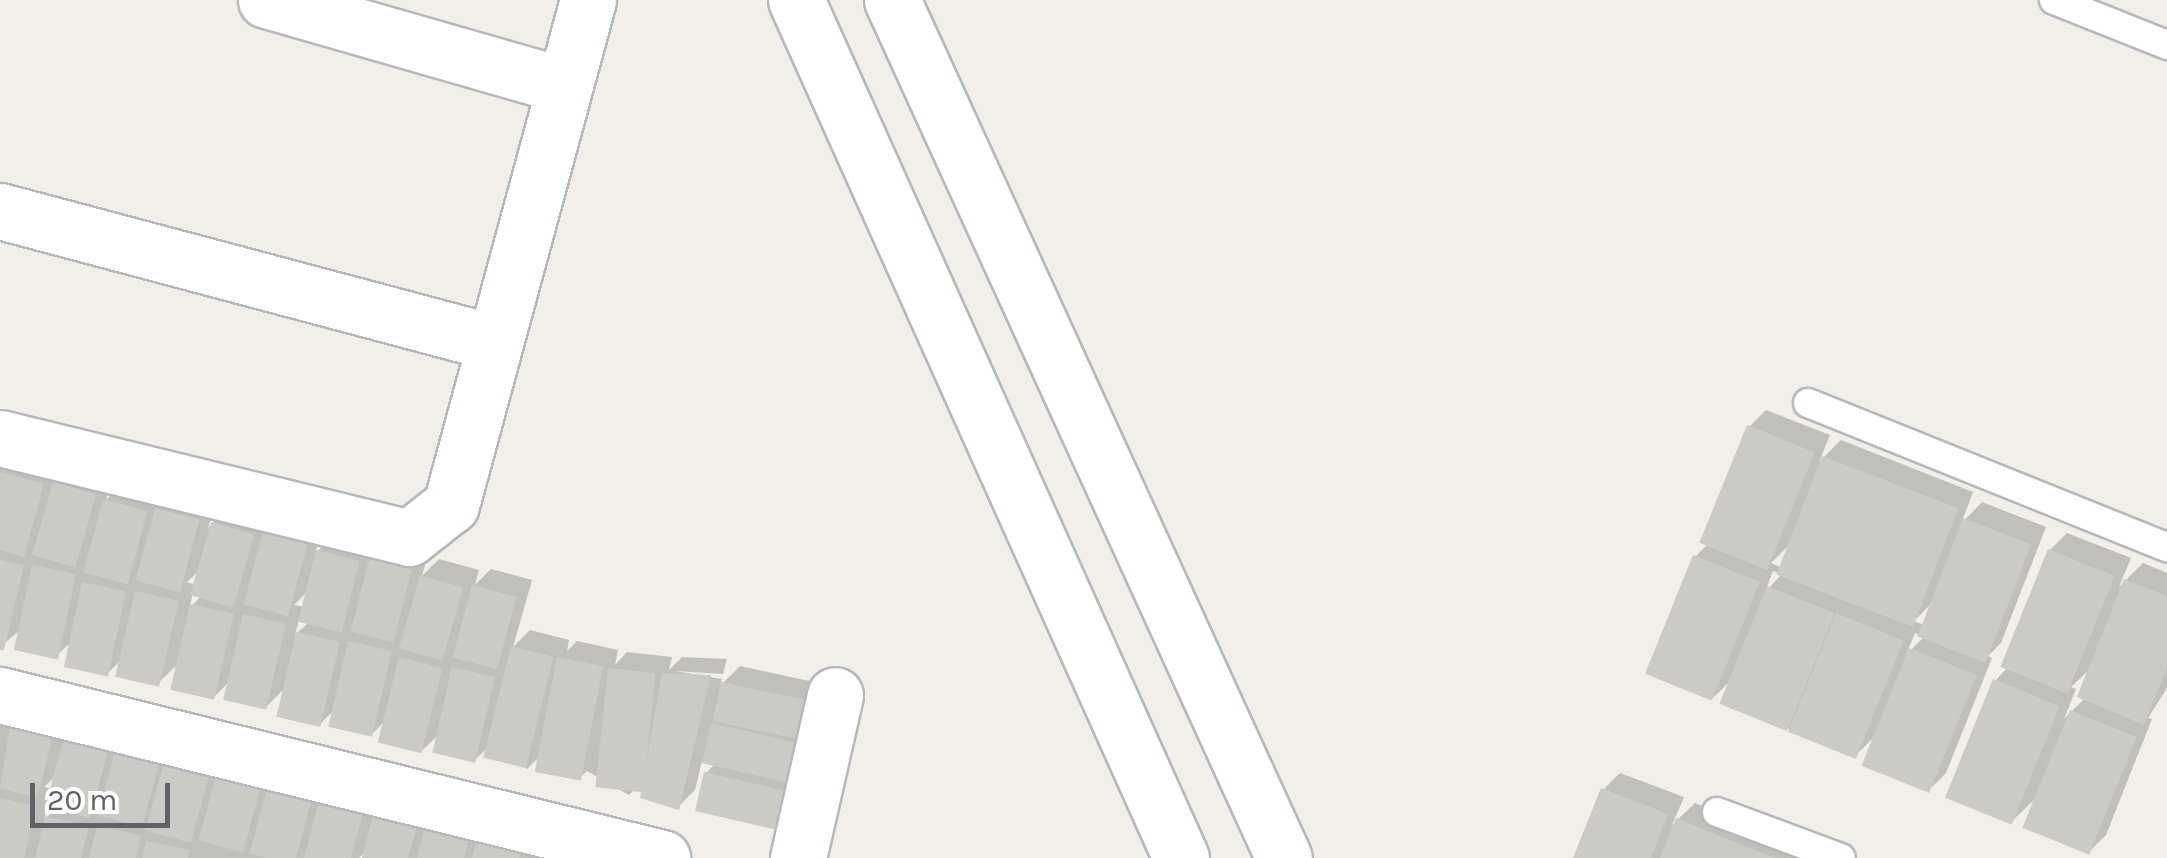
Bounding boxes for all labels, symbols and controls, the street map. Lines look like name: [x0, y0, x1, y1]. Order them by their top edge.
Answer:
scale bar: [35, 763, 175, 825]
text: 20 m: [47, 782, 117, 818]

